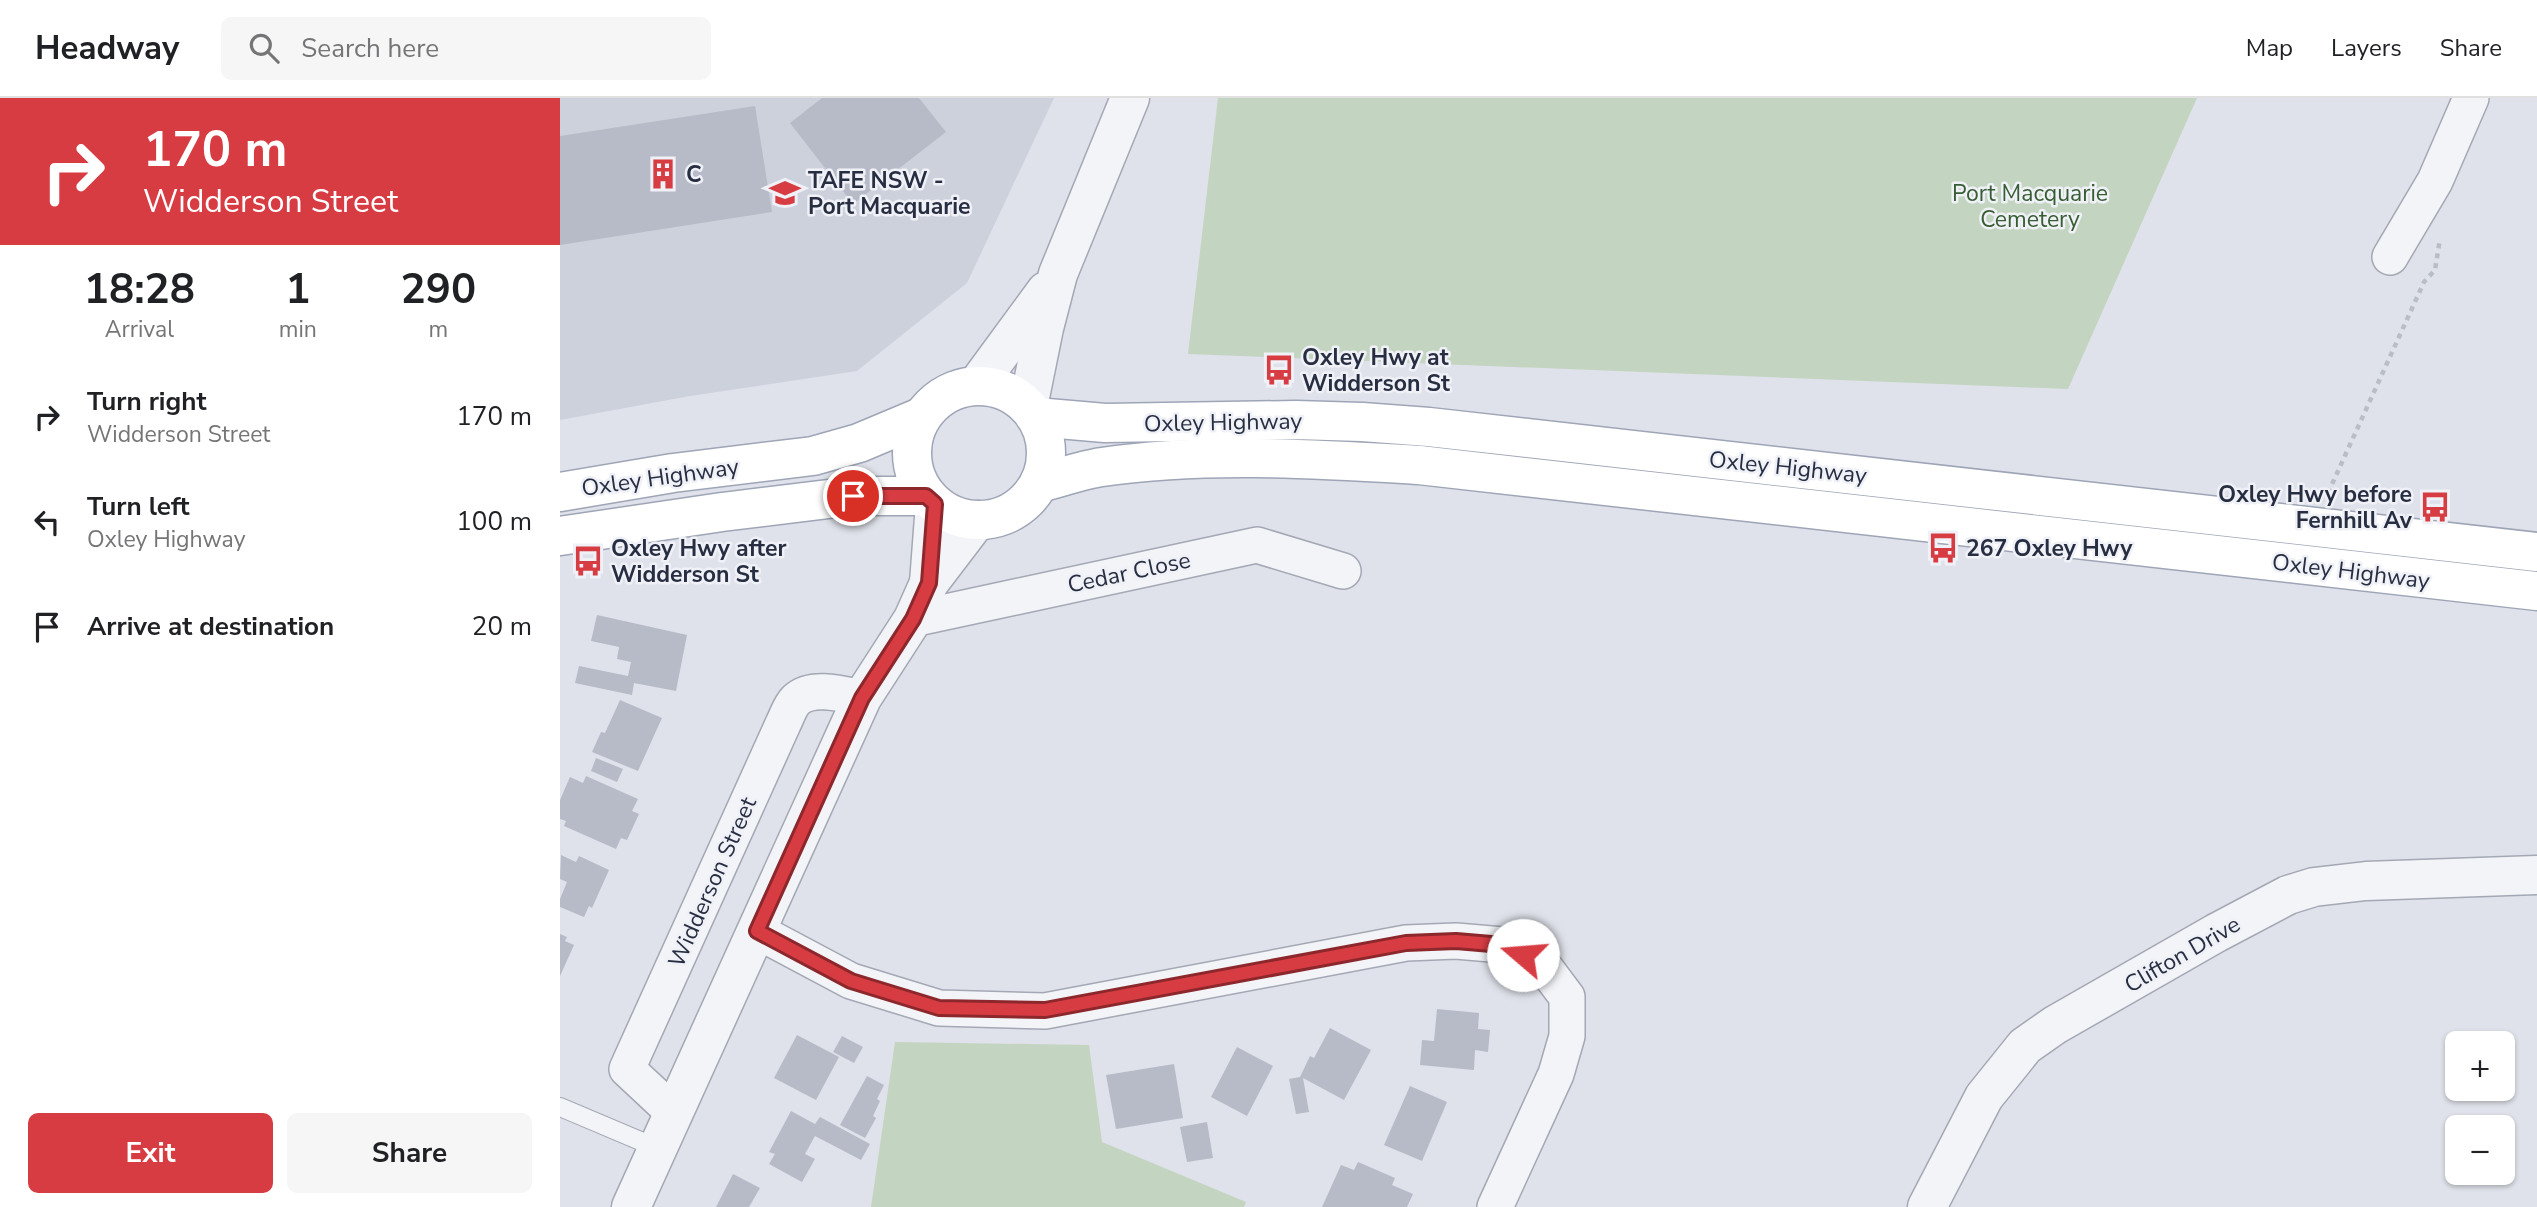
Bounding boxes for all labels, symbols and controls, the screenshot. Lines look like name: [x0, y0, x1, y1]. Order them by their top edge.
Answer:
search box: [221, 17, 711, 80]
text: Headway: [35, 26, 179, 71]
icon: search: [245, 29, 283, 67]
text: Search here: [301, 31, 439, 66]
text: Map: [2246, 32, 2293, 64]
text: Layers: [2331, 32, 2402, 64]
text: Share: [2440, 32, 2502, 64]
text: 170 m: [143, 116, 287, 183]
icon: right: [28, 126, 119, 217]
building icon: C: [646, 157, 680, 191]
place label: C: [686, 159, 702, 190]
place label: TAFE NSW - Port Macquarie: [808, 165, 971, 222]
school or university icon: TAFE NSW - Port Macquarie: [768, 176, 802, 210]
park label: Port Macquarie Cemetery: [1952, 178, 2108, 235]
text: Widderson Street: [143, 180, 398, 223]
text: 18:28: [84, 261, 195, 318]
text: 1: [285, 261, 310, 318]
text: 290: [401, 261, 476, 318]
text: Arrival: [105, 314, 174, 345]
text: min: [279, 314, 317, 345]
text: m: [429, 314, 448, 345]
place label: Oxley Hwy at Widderson St: [1302, 342, 1450, 399]
bus stop icon: Oxley Hwy at Widderson St: [1262, 353, 1296, 387]
text: Turn right: [87, 384, 206, 419]
icon: right: [28, 398, 66, 436]
text: 170 m: [456, 399, 532, 434]
street label: Oxley Highway: [1143, 406, 1303, 439]
text: Widderson Street: [87, 419, 270, 450]
street label: Oxley Highway: [1708, 444, 1869, 491]
street label: Oxley Highway: [579, 451, 741, 504]
pin: [823, 466, 883, 526]
icon: arrive: [834, 477, 872, 515]
place label: Oxley Hwy before Fernhill Av: [2218, 479, 2413, 536]
text: Turn left: [87, 489, 190, 524]
bus stop icon: Oxley Hwy before Fernhill Av: [2418, 490, 2452, 524]
icon: left: [28, 503, 66, 541]
text: 100 m: [456, 504, 532, 539]
text: Oxley Highway: [87, 524, 246, 555]
bus stop icon: 267 Oxley Hwy: [1926, 531, 1960, 565]
place label: Oxley Hwy after Widderson St: [611, 533, 787, 590]
place label: 267 Oxley Hwy: [1966, 533, 2133, 564]
bus stop icon: Oxley Hwy after Widderson St: [571, 544, 605, 578]
street label: Cedar Close: [1065, 544, 1193, 601]
street label: Oxley Highway: [2270, 546, 2432, 597]
icon: arrive: [28, 608, 66, 646]
text: Arrive at destination: [87, 609, 334, 644]
text: 20 m: [472, 609, 532, 644]
street label: Widderson Street: [661, 791, 764, 972]
street label: Clifton Drive: [2119, 909, 2246, 1000]
position arrow: [1486, 918, 1560, 992]
map controls: [2445, 1031, 2515, 1185]
button: +: [2445, 1031, 2515, 1101]
button: Exit: [28, 1113, 273, 1193]
button: Share: [287, 1113, 532, 1193]
button: −: [2445, 1115, 2515, 1185]

